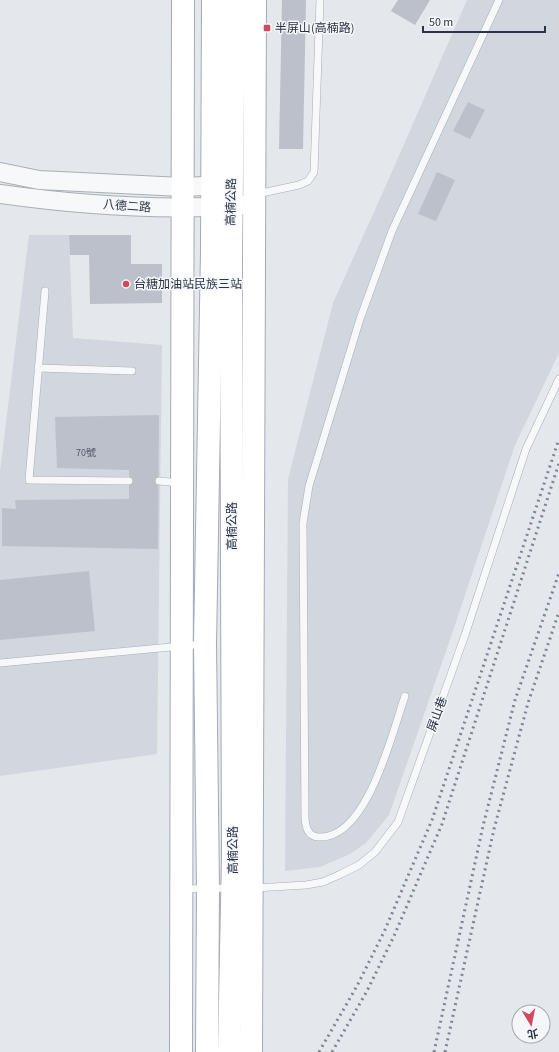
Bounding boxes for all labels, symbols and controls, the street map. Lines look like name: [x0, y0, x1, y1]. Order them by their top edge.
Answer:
scale bar: [423, 8, 545, 34]
text: 50 m: [429, 14, 453, 31]
place label: 半屏山(高楠路): [275, 20, 354, 37]
marker: 半屏山(高楠路): [262, 23, 272, 33]
street label: 高楠公路: [223, 178, 240, 226]
street label: 八德二路: [102, 196, 152, 217]
place label: 台糖加油站民族三站: [134, 276, 242, 293]
marker: 台糖加油站民族三站: [121, 279, 131, 289]
house number: 70號: [76, 446, 96, 460]
street label: 高楠公路: [224, 502, 241, 550]
street label: 屏山巷: [423, 694, 452, 734]
street label: 高楠公路: [225, 826, 242, 874]
north arrow: [511, 1004, 551, 1044]
text: 北: [526, 1025, 539, 1042]

